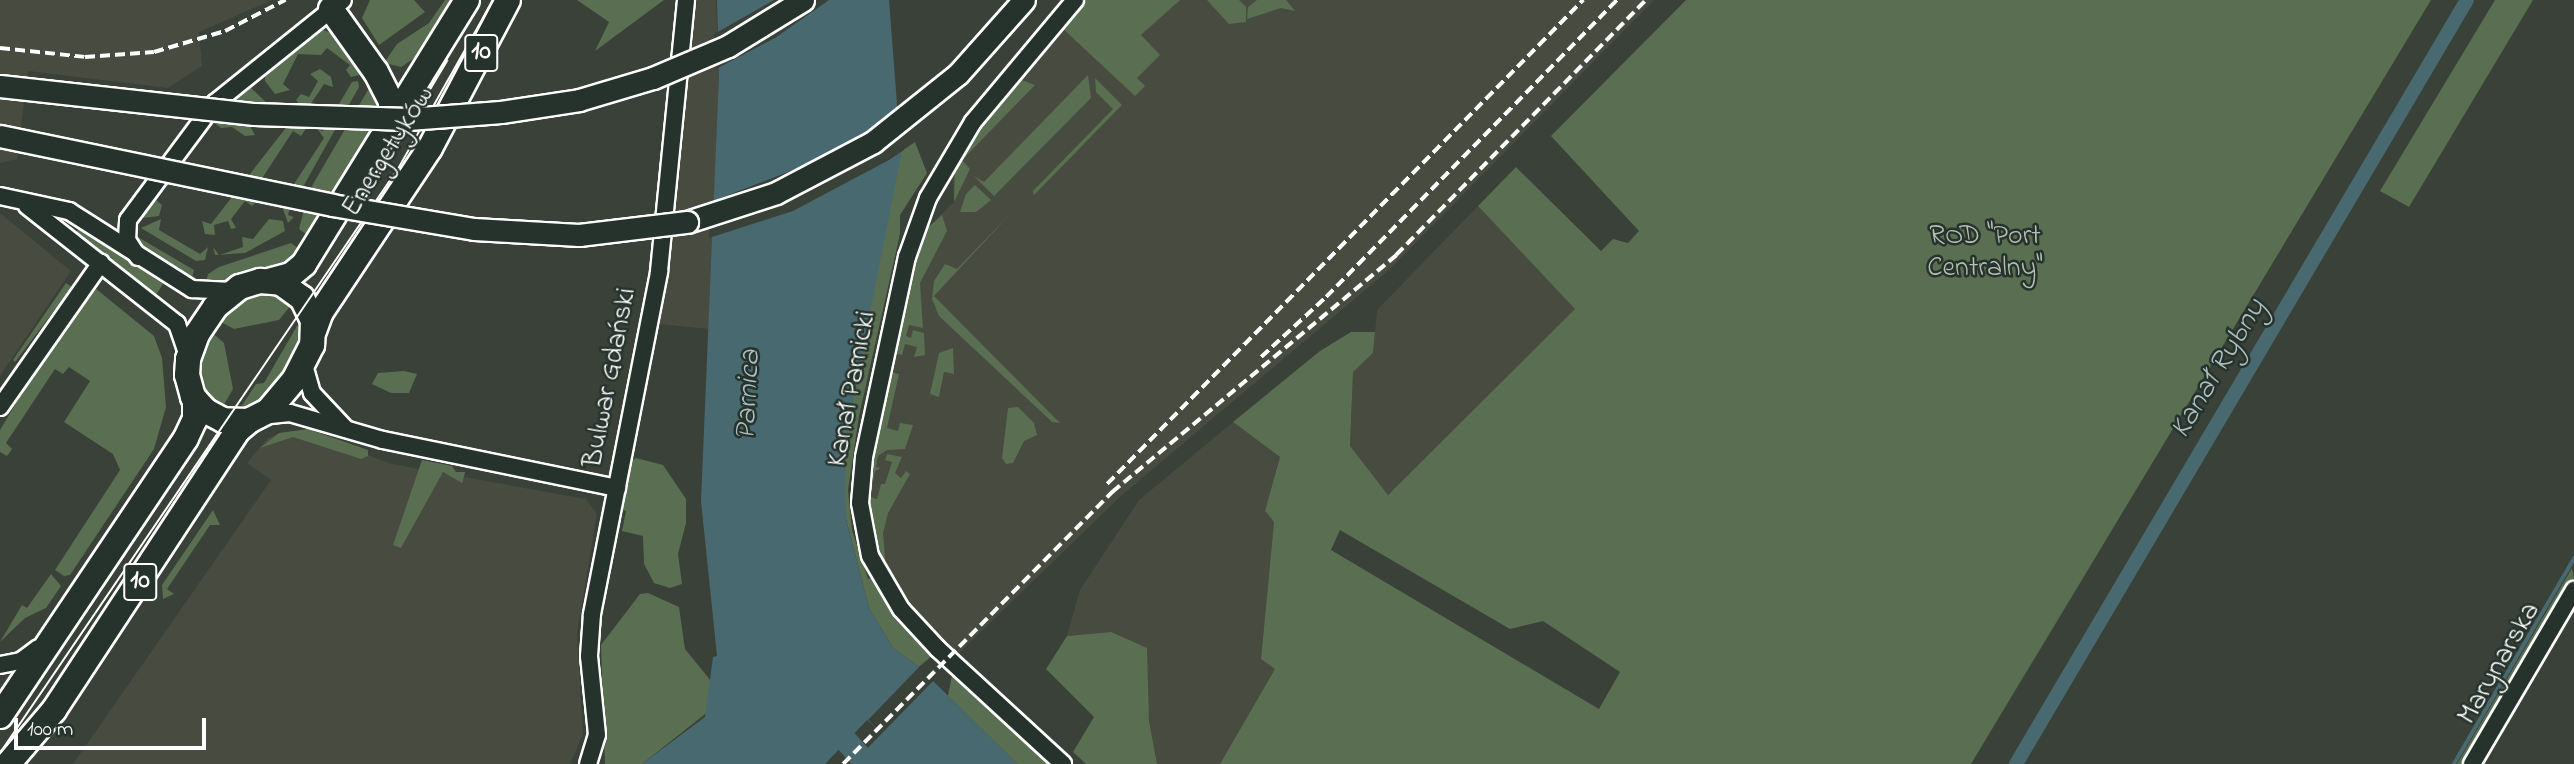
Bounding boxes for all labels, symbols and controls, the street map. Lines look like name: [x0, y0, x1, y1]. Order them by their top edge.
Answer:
road number: 10: [463, 30, 498, 76]
street label: Energetyków: [336, 81, 442, 223]
park label: ROD "Port Centralny": [1927, 220, 2043, 286]
street label: Bulwar Gdański: [577, 285, 645, 471]
water label: Kanał Rybny: [2163, 293, 2275, 445]
street label: Kanał Parnicki: [821, 308, 885, 470]
water label: Parnica: [729, 349, 769, 441]
road number: 10: [122, 560, 158, 604]
street label: Marynarska: [2452, 597, 2548, 731]
scale bar: [18, 704, 210, 748]
text: 100 m: [27, 715, 73, 745]

